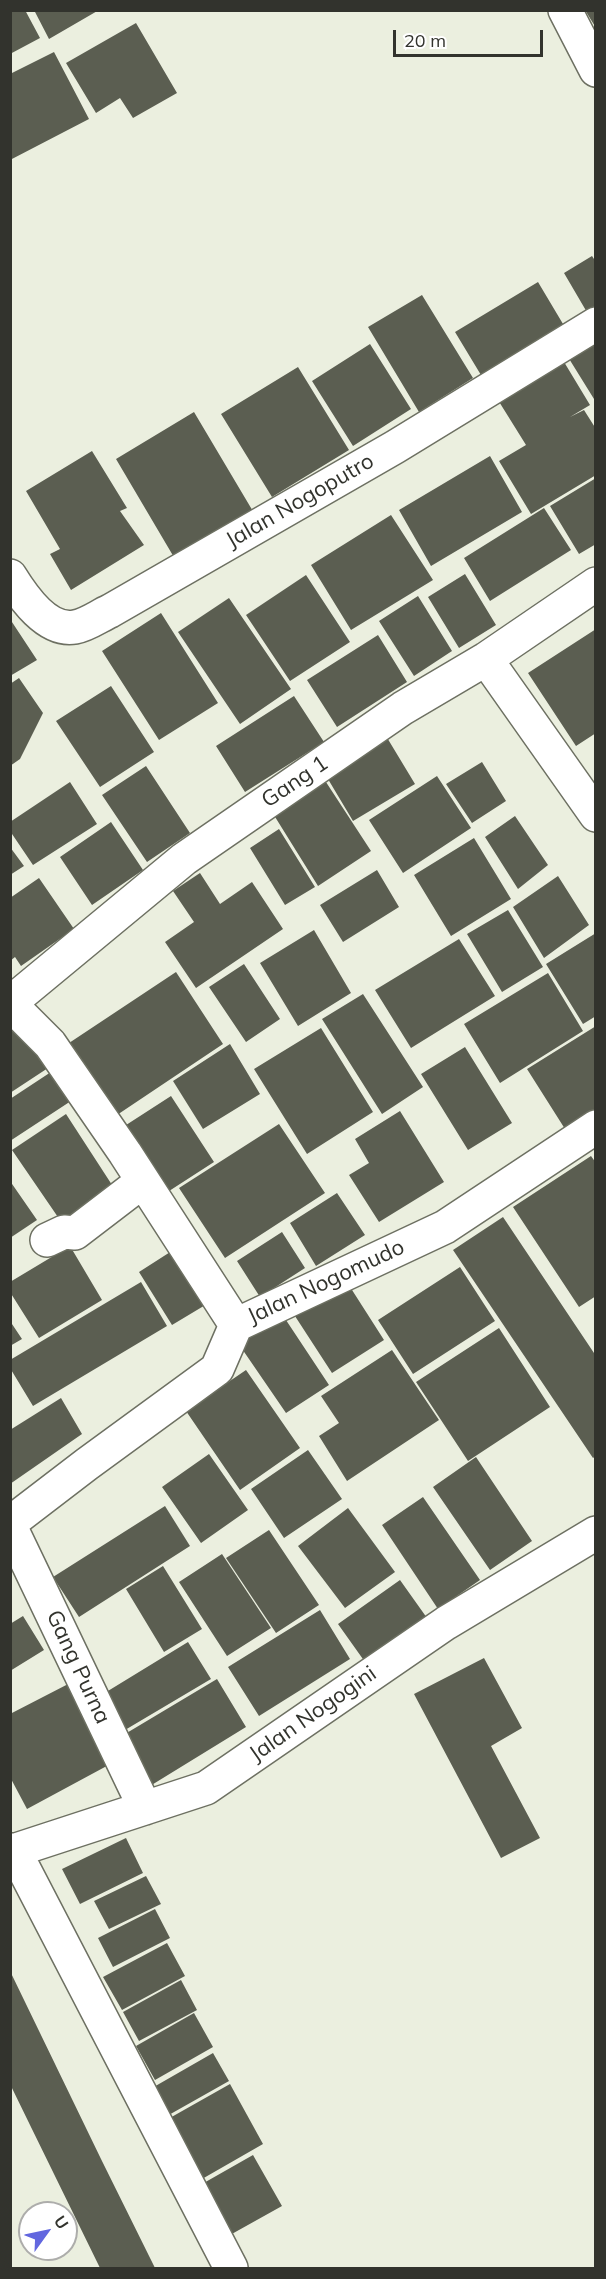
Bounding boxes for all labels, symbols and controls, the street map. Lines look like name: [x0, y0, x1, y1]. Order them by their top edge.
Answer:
scale bar: [396, 18, 546, 56]
text: 20 m: [404, 29, 446, 52]
street label: Jalan Nogoputro: [221, 448, 379, 554]
street label: Gang 1: [257, 750, 333, 814]
street label: Jalan Nogomudo: [243, 1234, 409, 1330]
street label: Gang Purna: [40, 1606, 116, 1728]
street label: Jalan Nogogini: [244, 1660, 382, 1768]
north arrow: [18, 2201, 78, 2261]
text: U: [50, 2212, 73, 2233]

